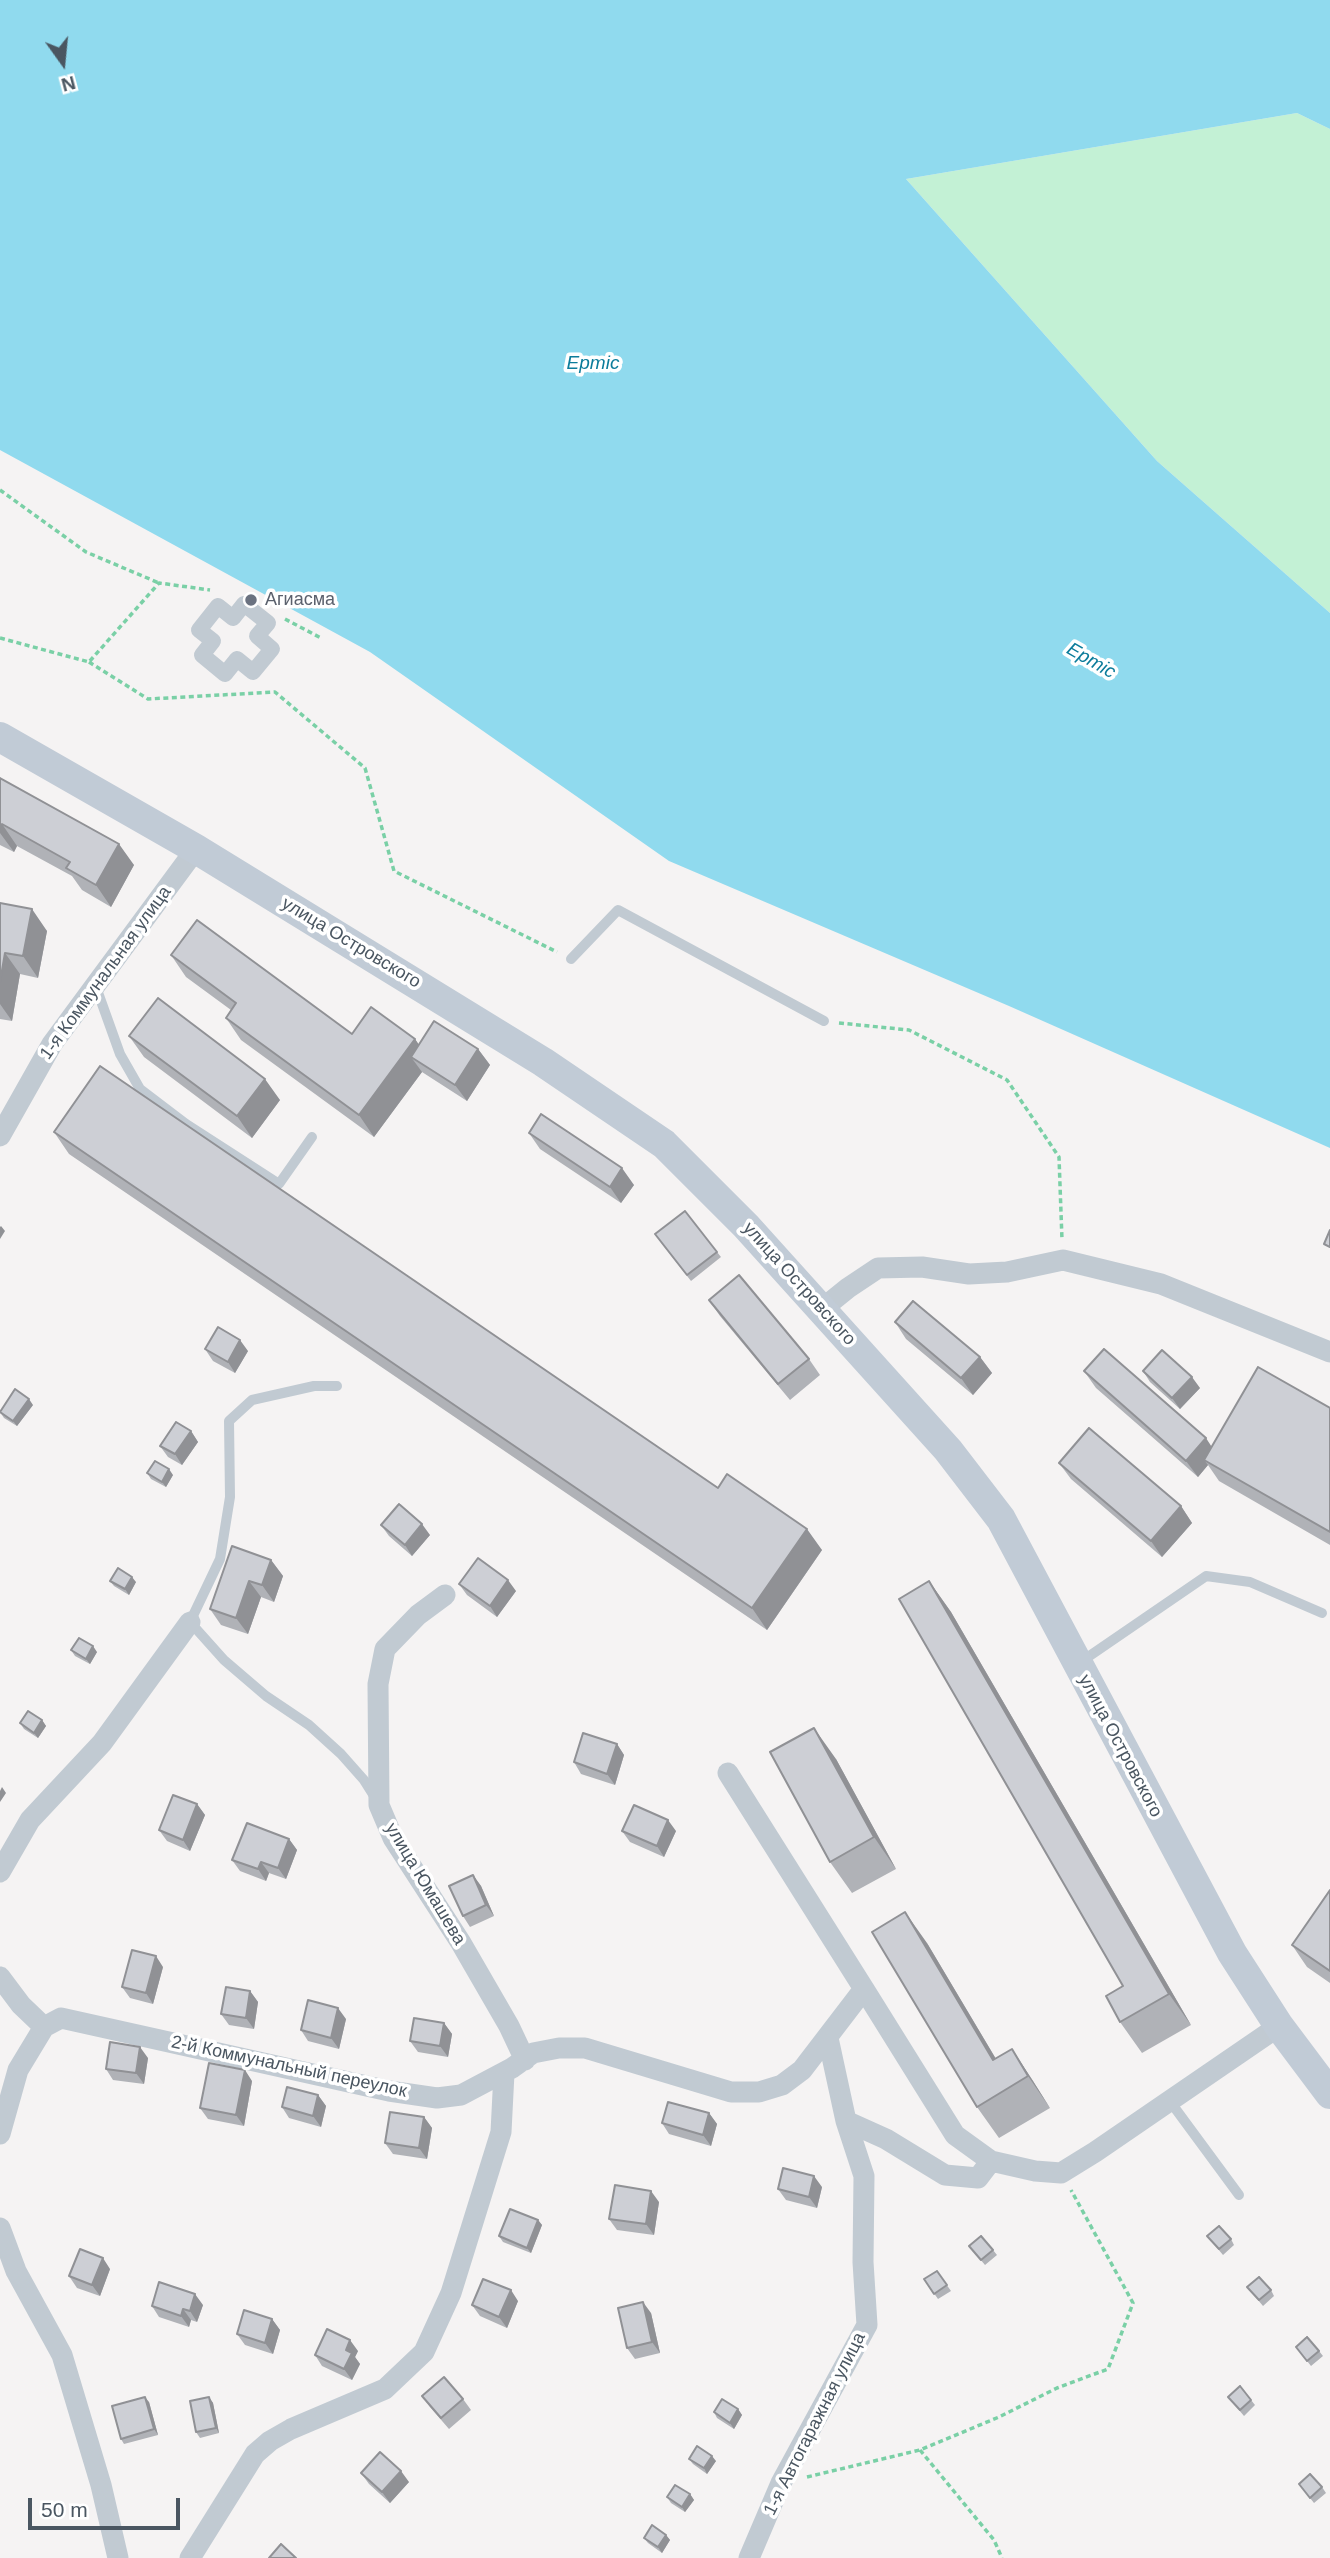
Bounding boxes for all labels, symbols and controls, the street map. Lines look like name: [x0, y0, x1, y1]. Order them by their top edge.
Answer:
north arrow: [28, 28, 98, 98]
text: N: [59, 72, 78, 96]
water label: Ертіс: [567, 353, 619, 375]
place label: Агиасма: [265, 589, 335, 611]
marker: Агиасма: [243, 592, 259, 608]
water label: Ертіс: [1062, 638, 1120, 684]
street label: 1-я Коммунальная улица: [36, 882, 176, 1064]
street label: улица Островского: [278, 893, 424, 993]
street label: улица Островского: [738, 1218, 860, 1350]
street label: улица Островского: [1073, 1671, 1167, 1821]
street label: улица Юмашева: [380, 1819, 470, 1949]
street label: 2-й Коммунальный переулок: [169, 2031, 409, 2103]
street label: 1-я Автогаражная улица: [759, 2329, 871, 2519]
scale bar: [32, 2484, 184, 2528]
text: 50 m: [41, 2498, 88, 2521]

